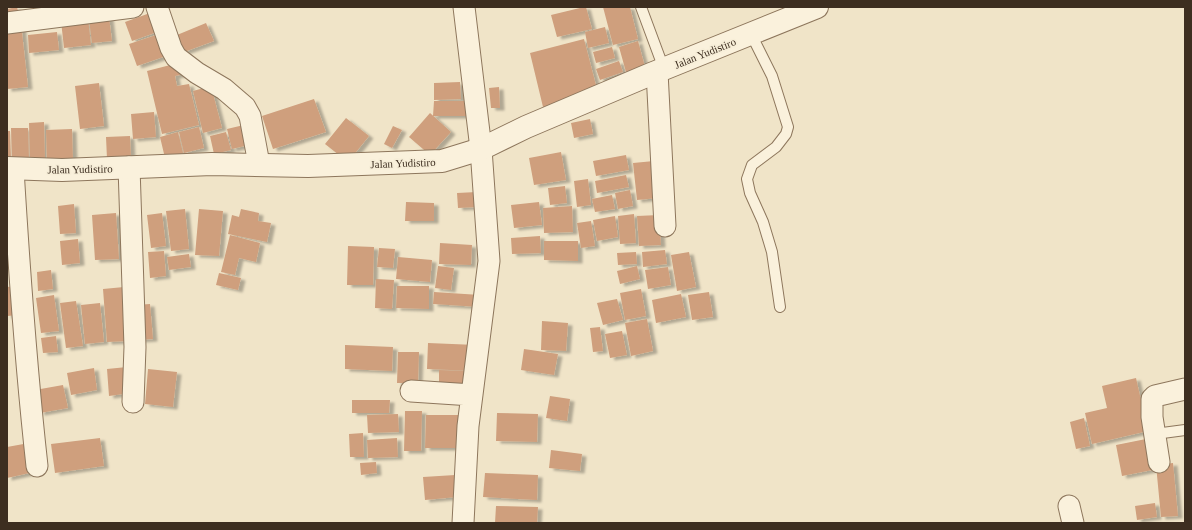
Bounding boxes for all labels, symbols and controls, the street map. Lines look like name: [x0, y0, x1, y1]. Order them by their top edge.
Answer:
street label: Jalan Yudistiro: [672, 35, 738, 71]
street label: Jalan Yudistiro: [370, 156, 436, 170]
street label: Jalan Yudistiro: [47, 162, 113, 176]

